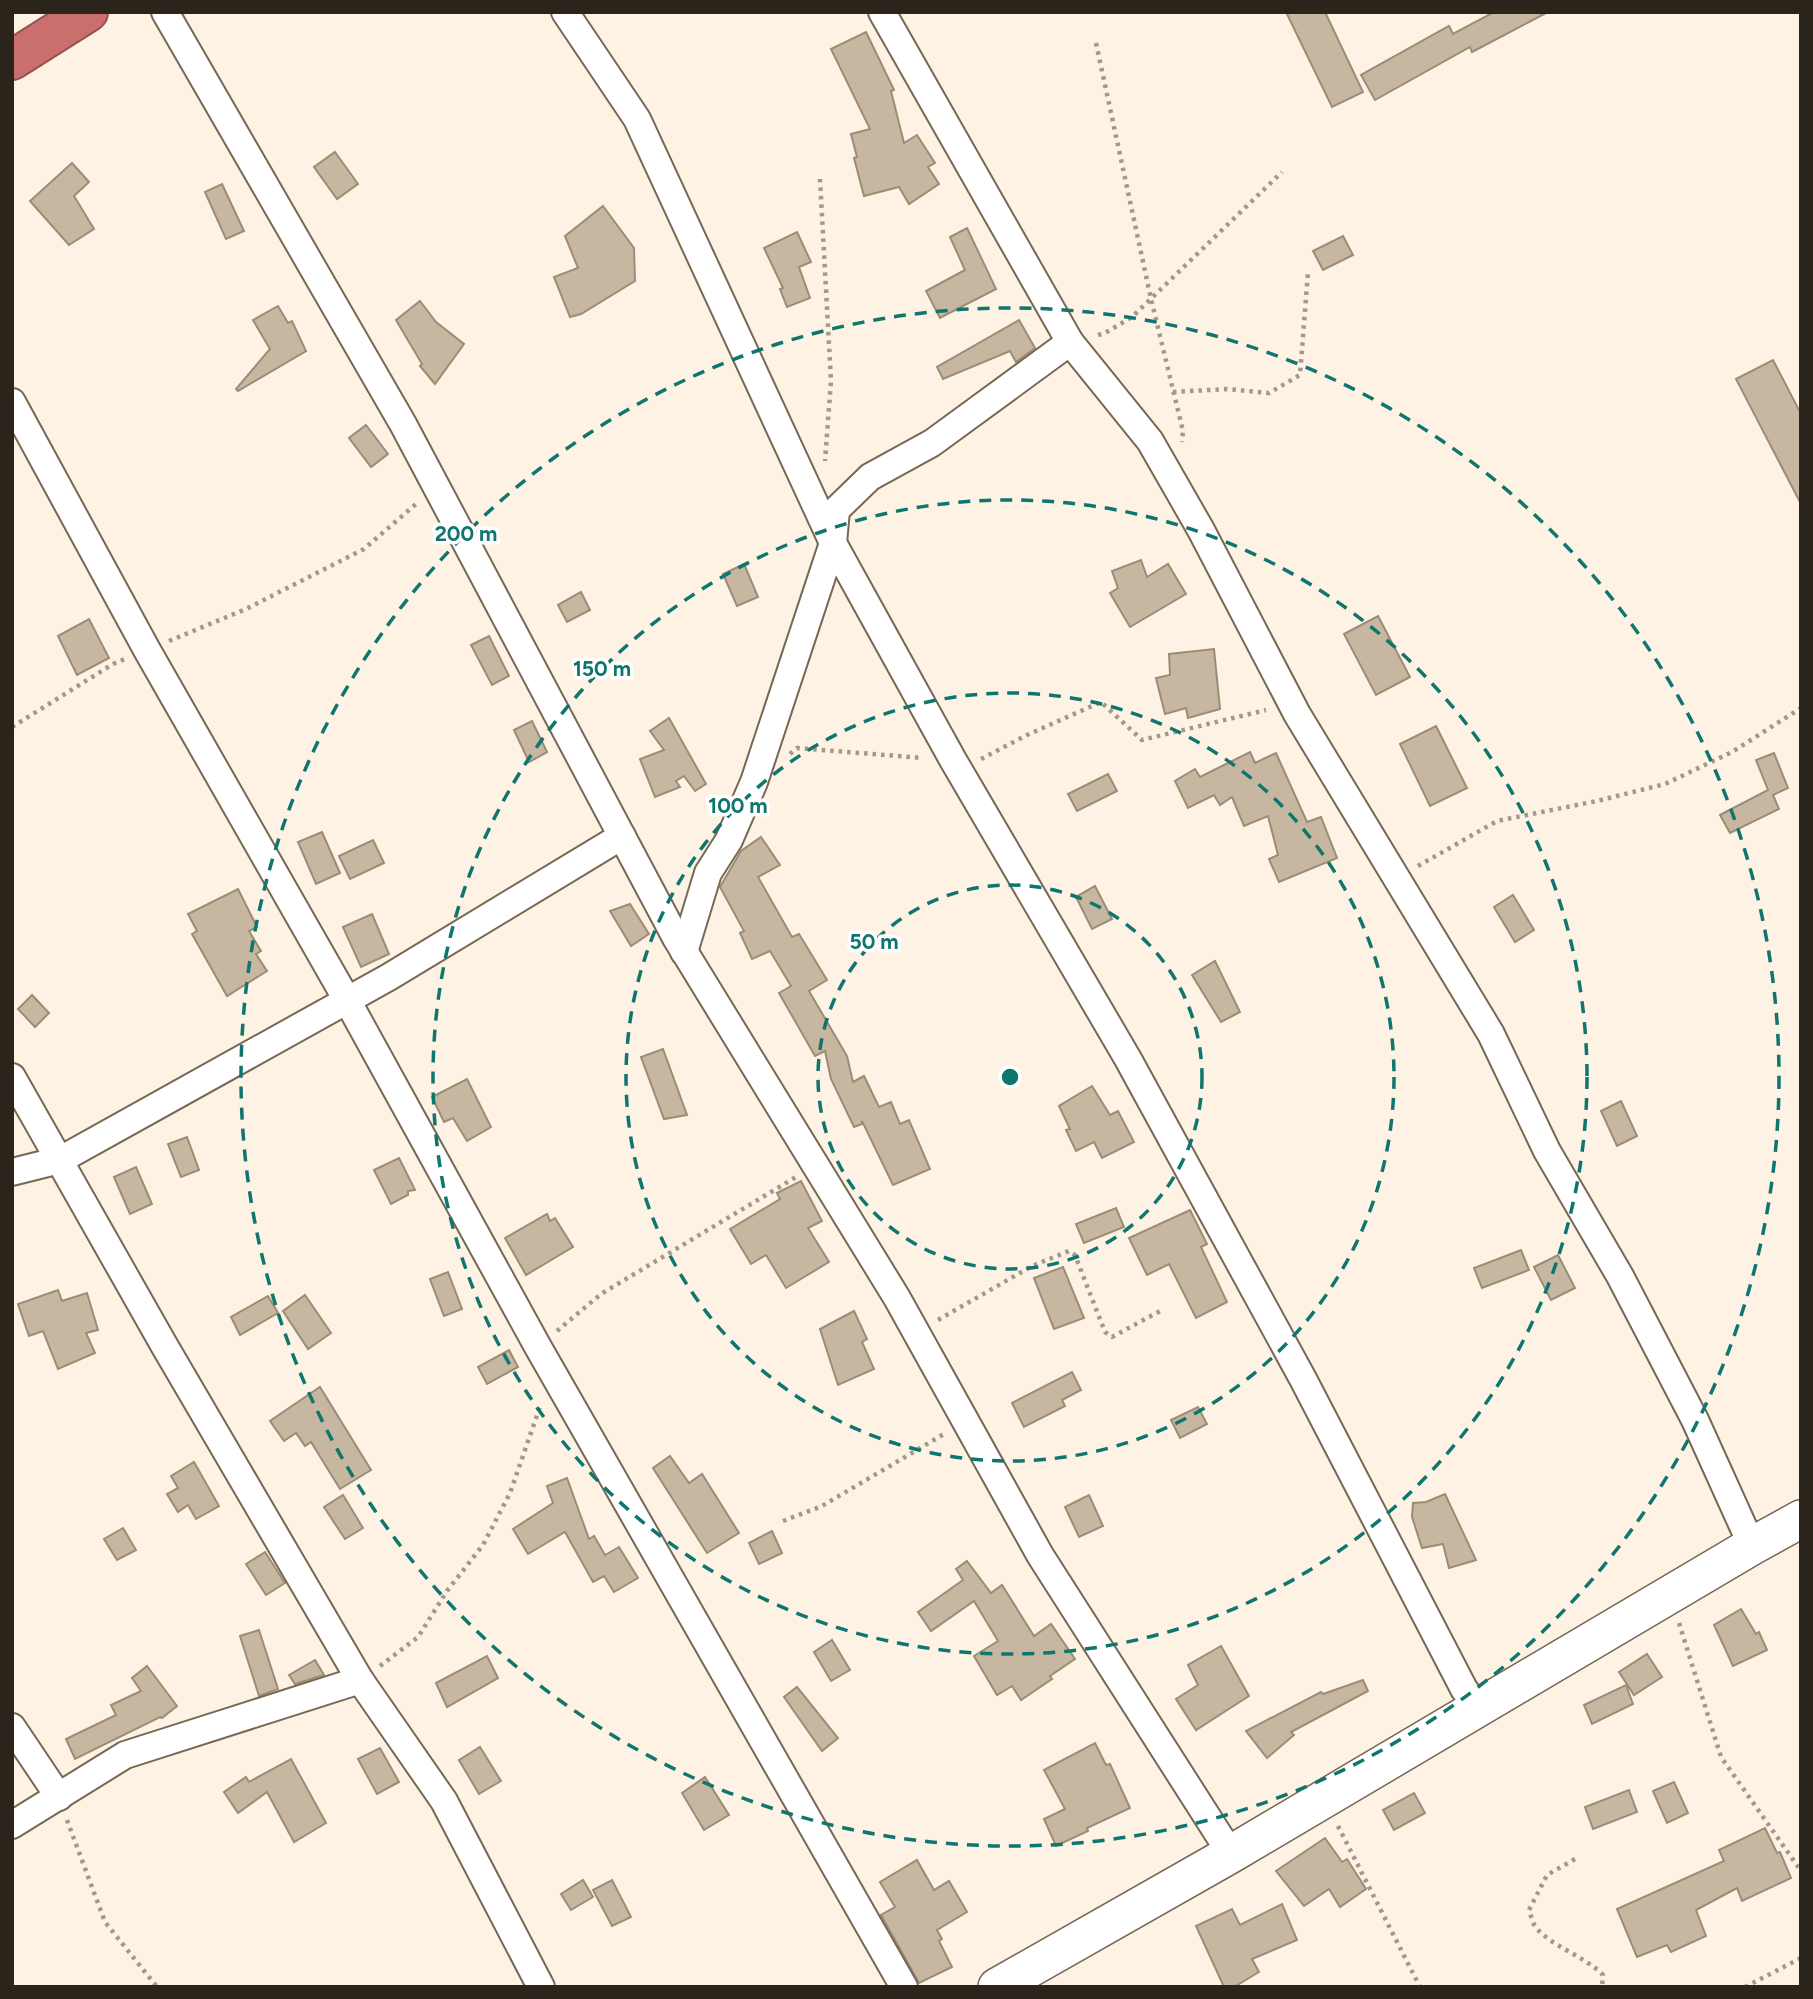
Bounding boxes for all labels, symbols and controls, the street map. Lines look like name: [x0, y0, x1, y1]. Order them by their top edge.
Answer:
text: 200 m: [435, 521, 497, 546]
text: 150 m: [573, 656, 631, 681]
text: 100 m: [708, 793, 768, 818]
text: 50 m: [849, 929, 899, 954]
centre of rings: [998, 1065, 1022, 1089]

